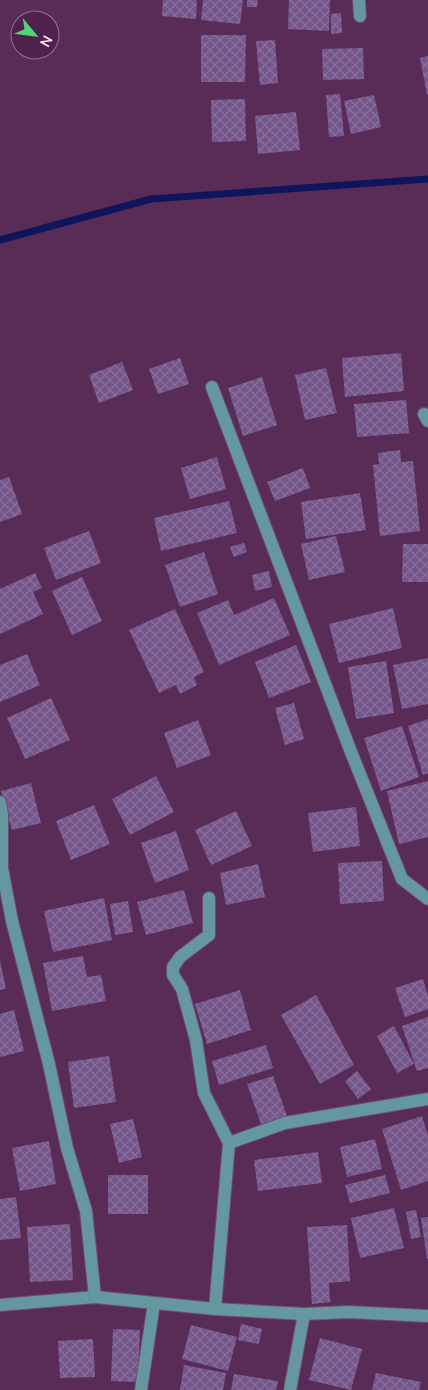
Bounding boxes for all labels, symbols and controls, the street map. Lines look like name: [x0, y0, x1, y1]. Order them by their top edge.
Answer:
north arrow: [10, 10, 60, 60]
text: N: [35, 32, 57, 50]

